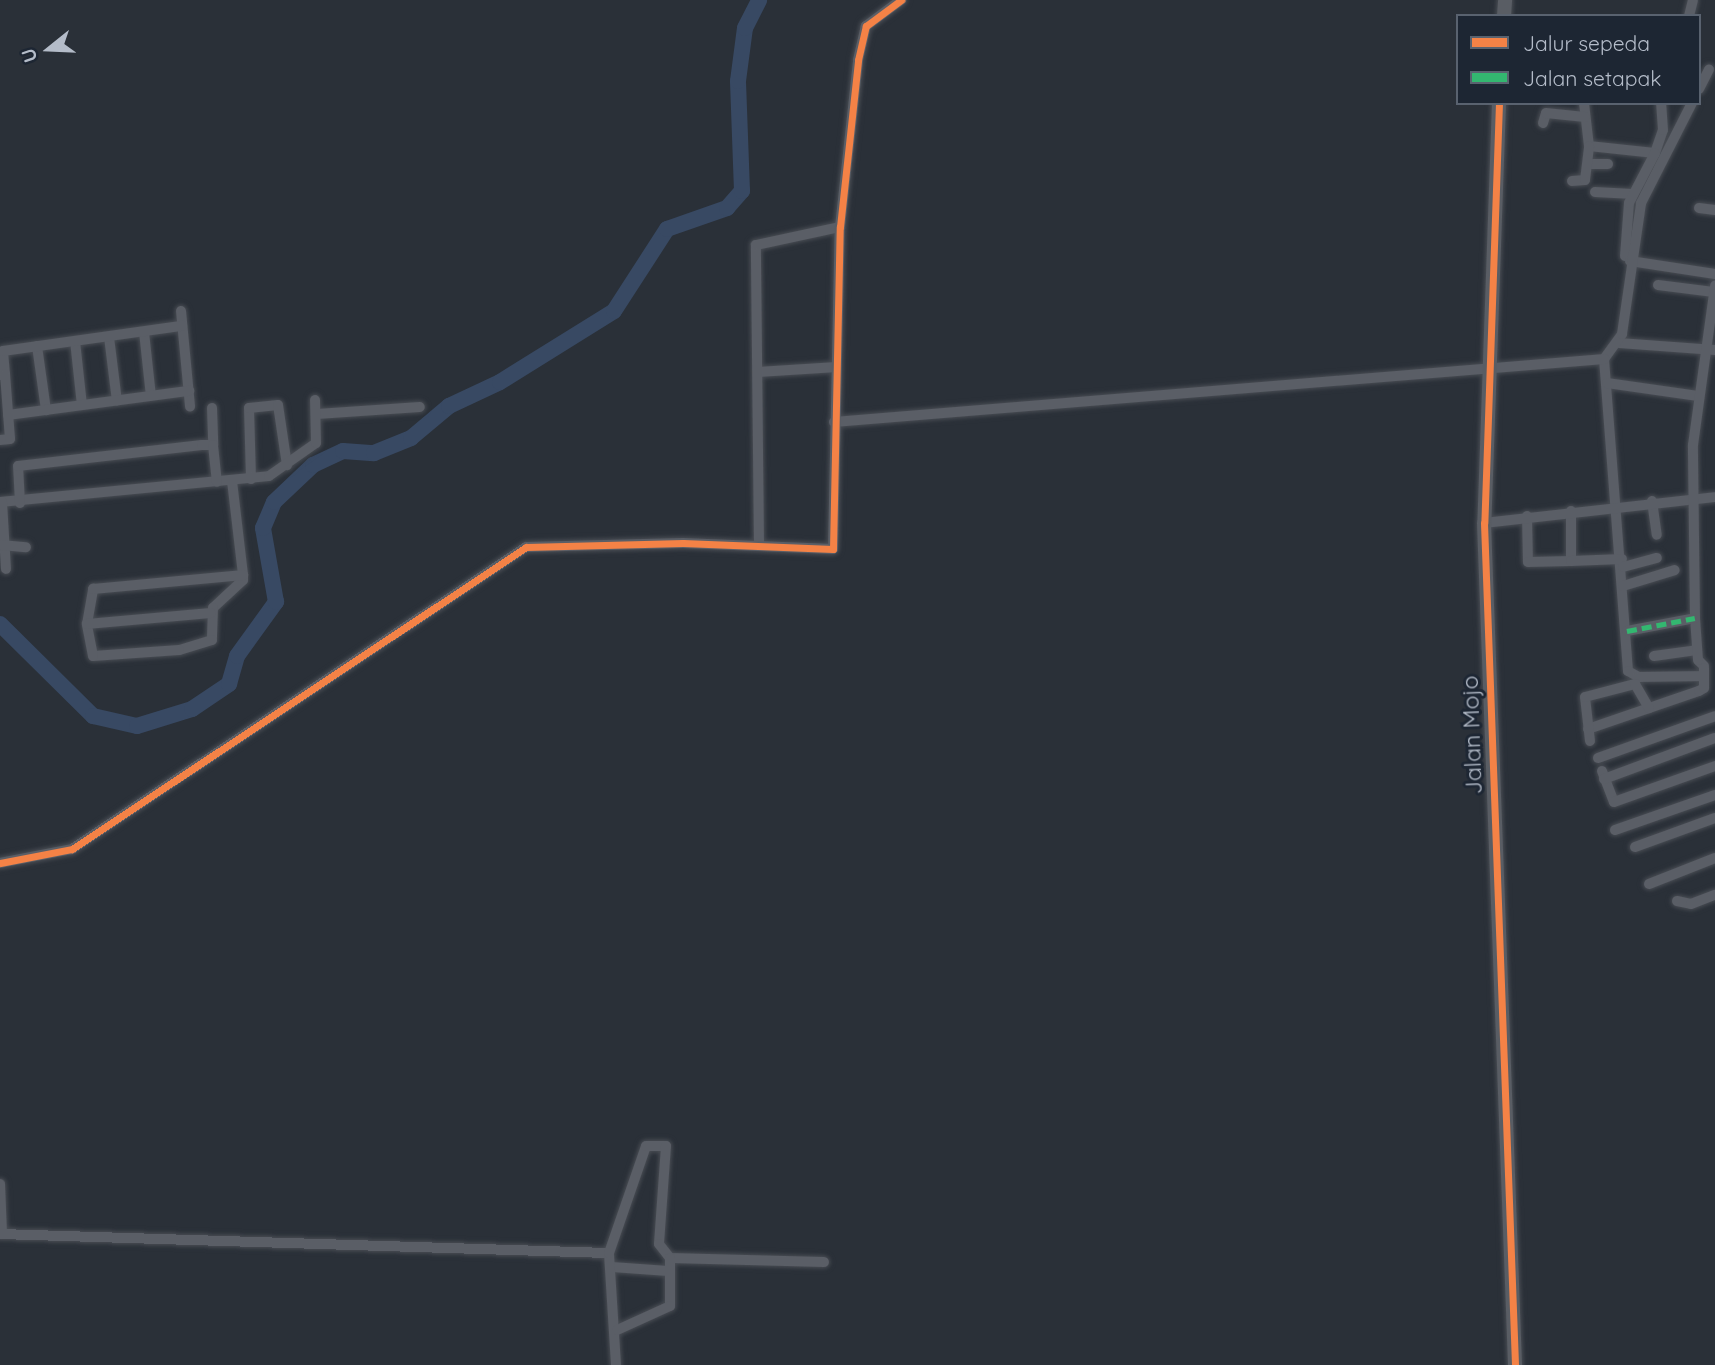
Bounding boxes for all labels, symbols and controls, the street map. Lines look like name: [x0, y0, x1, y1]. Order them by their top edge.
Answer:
north arrow: [14, 14, 84, 84]
legend: [1456, 14, 1701, 105]
text: Jalur sepeda: [1523, 30, 1650, 56]
text: U: [16, 45, 43, 66]
text: Jalan setapak: [1523, 65, 1661, 91]
street label: Jalan Mojo: [1456, 675, 1488, 795]

